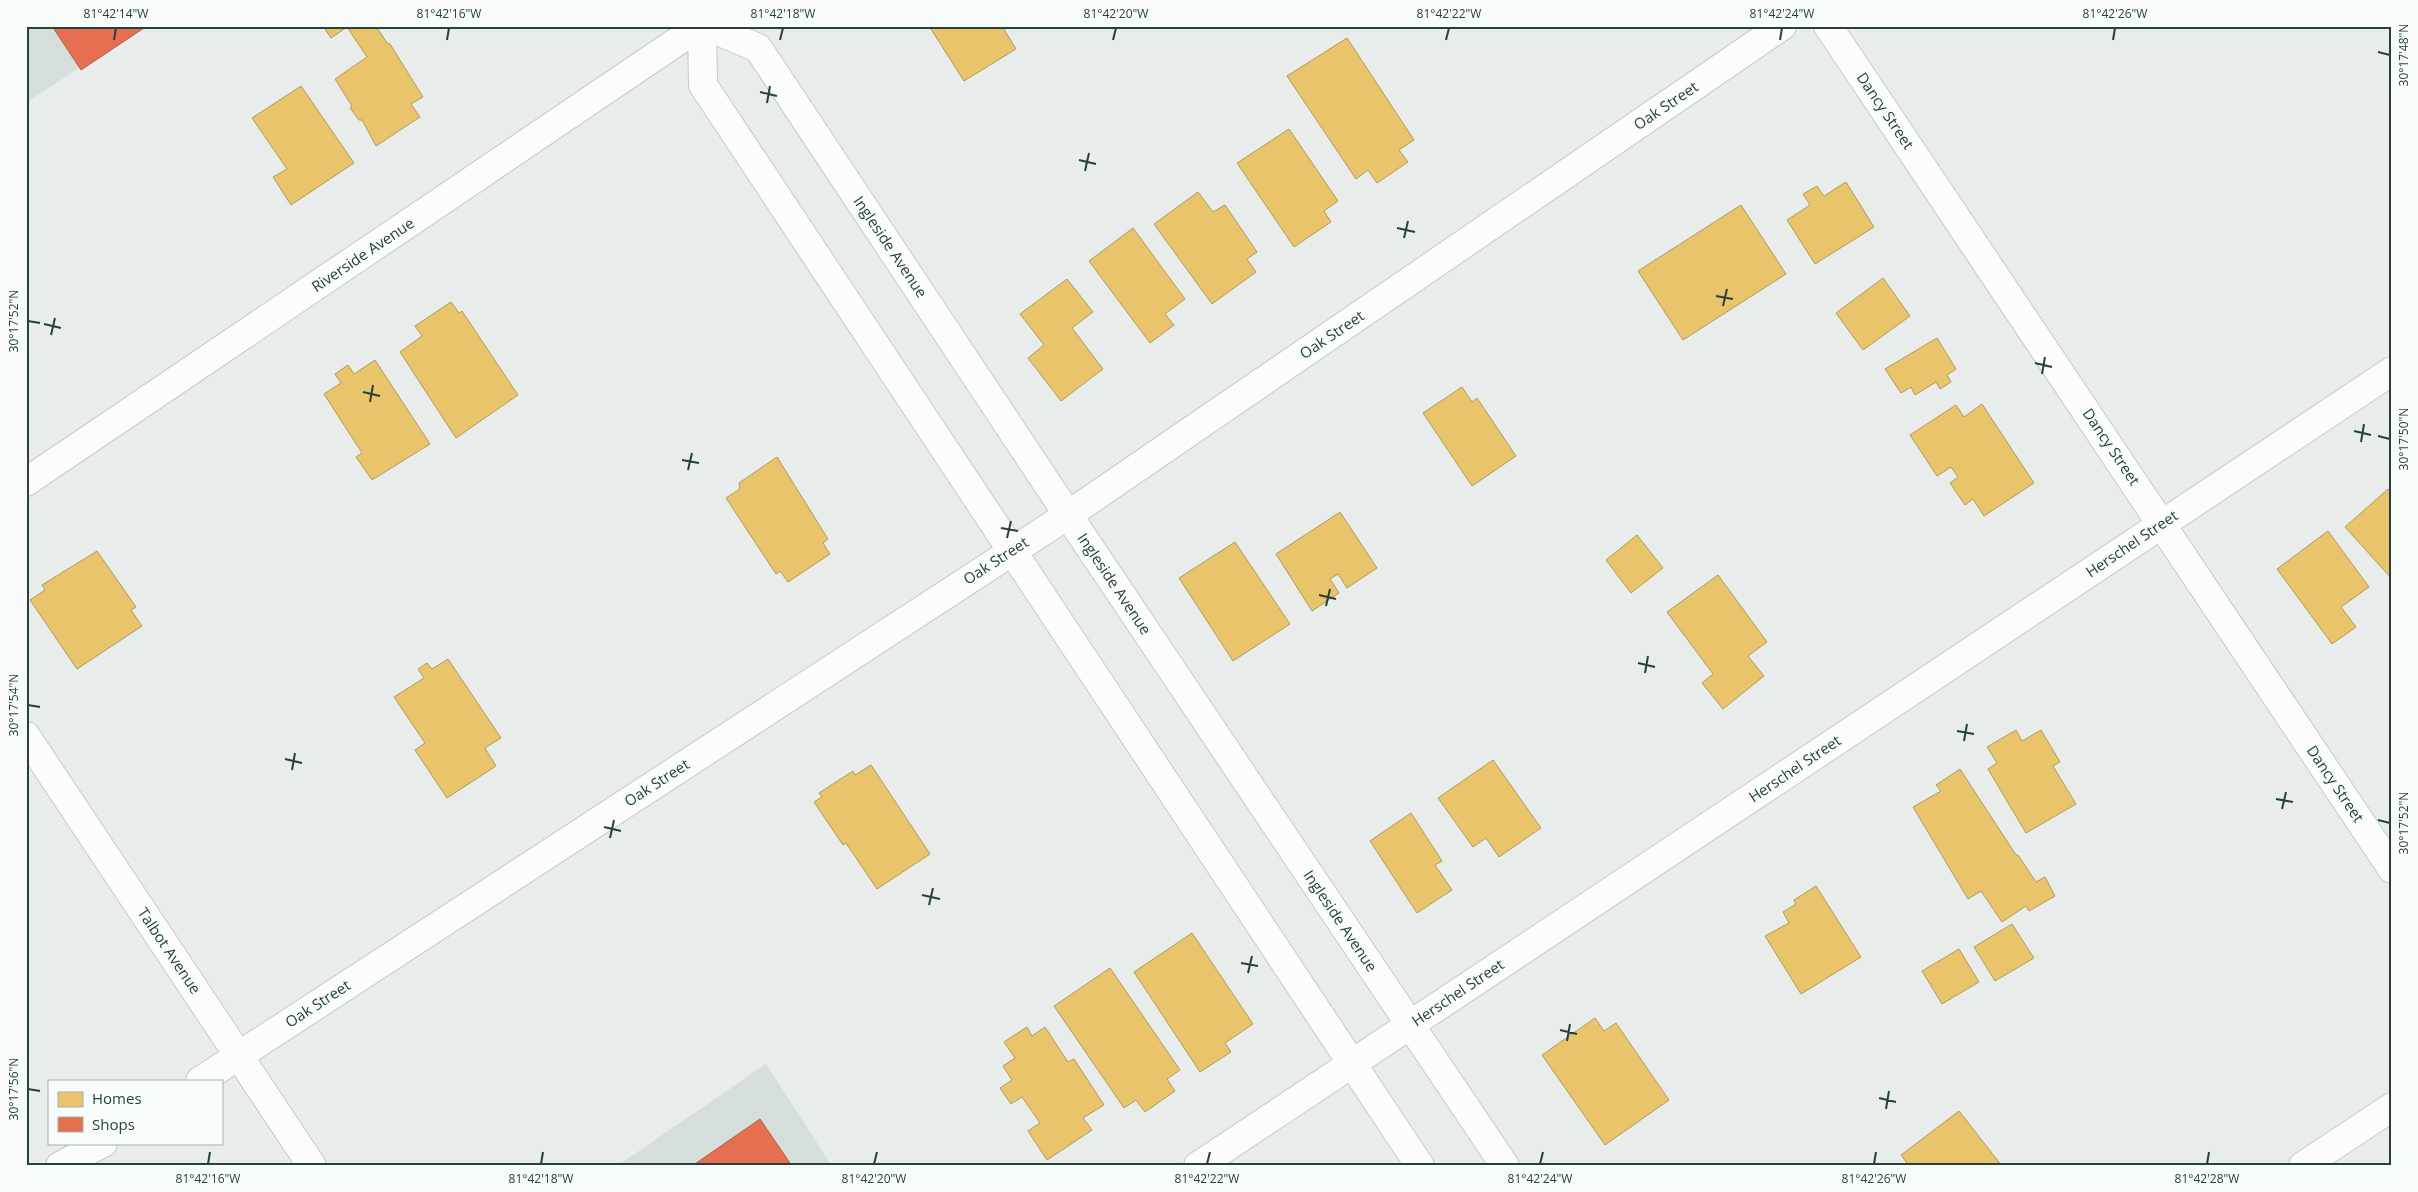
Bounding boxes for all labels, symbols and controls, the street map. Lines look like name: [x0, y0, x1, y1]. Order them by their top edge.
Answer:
text: 81°42'14"W: [84, 5, 148, 22]
text: 81°42'16"W: [417, 5, 481, 22]
text: 81°42'18"W: [751, 5, 815, 22]
text: 81°42'20"W: [1084, 5, 1148, 22]
text: 81°42'22"W: [1417, 5, 1481, 22]
text: 81°42'24"W: [1750, 5, 1814, 22]
text: 81°42'26"W: [2083, 5, 2147, 22]
text: 30°17'48"N: [2395, 24, 2412, 86]
street label: Dancy Street: [1853, 68, 1919, 153]
street label: Oak Street: [1629, 76, 1702, 134]
street label: Ingleside Avenue: [849, 192, 932, 301]
street label: Riverside Avenue: [307, 212, 418, 296]
text: 30°17'52"N: [5, 290, 22, 352]
street label: Oak Street: [1295, 305, 1368, 363]
street label: Dancy Street: [2079, 404, 2145, 489]
text: 30°17'50"N: [2395, 408, 2412, 470]
street label: Herschel Street: [2081, 505, 2181, 581]
street label: Ingleside Avenue: [1073, 529, 1156, 638]
street label: Oak Street: [959, 532, 1032, 589]
text: 30°17'54"N: [5, 674, 22, 736]
street label: Herschel Street: [1744, 730, 1844, 806]
street label: Dancy Street: [2303, 741, 2369, 826]
street label: Oak Street: [620, 754, 693, 811]
text: 30°17'52"N: [2395, 792, 2412, 854]
street label: Ingleside Avenue: [1299, 866, 1382, 975]
street label: Talbot Avenue: [134, 903, 206, 998]
street label: Herschel Street: [1407, 954, 1507, 1030]
street label: Oak Street: [281, 975, 354, 1032]
text: 30°17'56"N: [5, 1058, 22, 1120]
legend: [48, 1080, 222, 1144]
text: Homes: [92, 1088, 142, 1108]
text: Shops: [92, 1114, 135, 1134]
text: 81°42'16"W: [176, 1170, 240, 1187]
text: 81°42'18"W: [509, 1170, 573, 1187]
text: 81°42'20"W: [842, 1170, 906, 1187]
text: 81°42'22"W: [1175, 1170, 1239, 1187]
text: 81°42'24"W: [1508, 1170, 1572, 1187]
text: 81°42'26"W: [1842, 1170, 1906, 1187]
text: 81°42'28"W: [2175, 1170, 2239, 1187]

